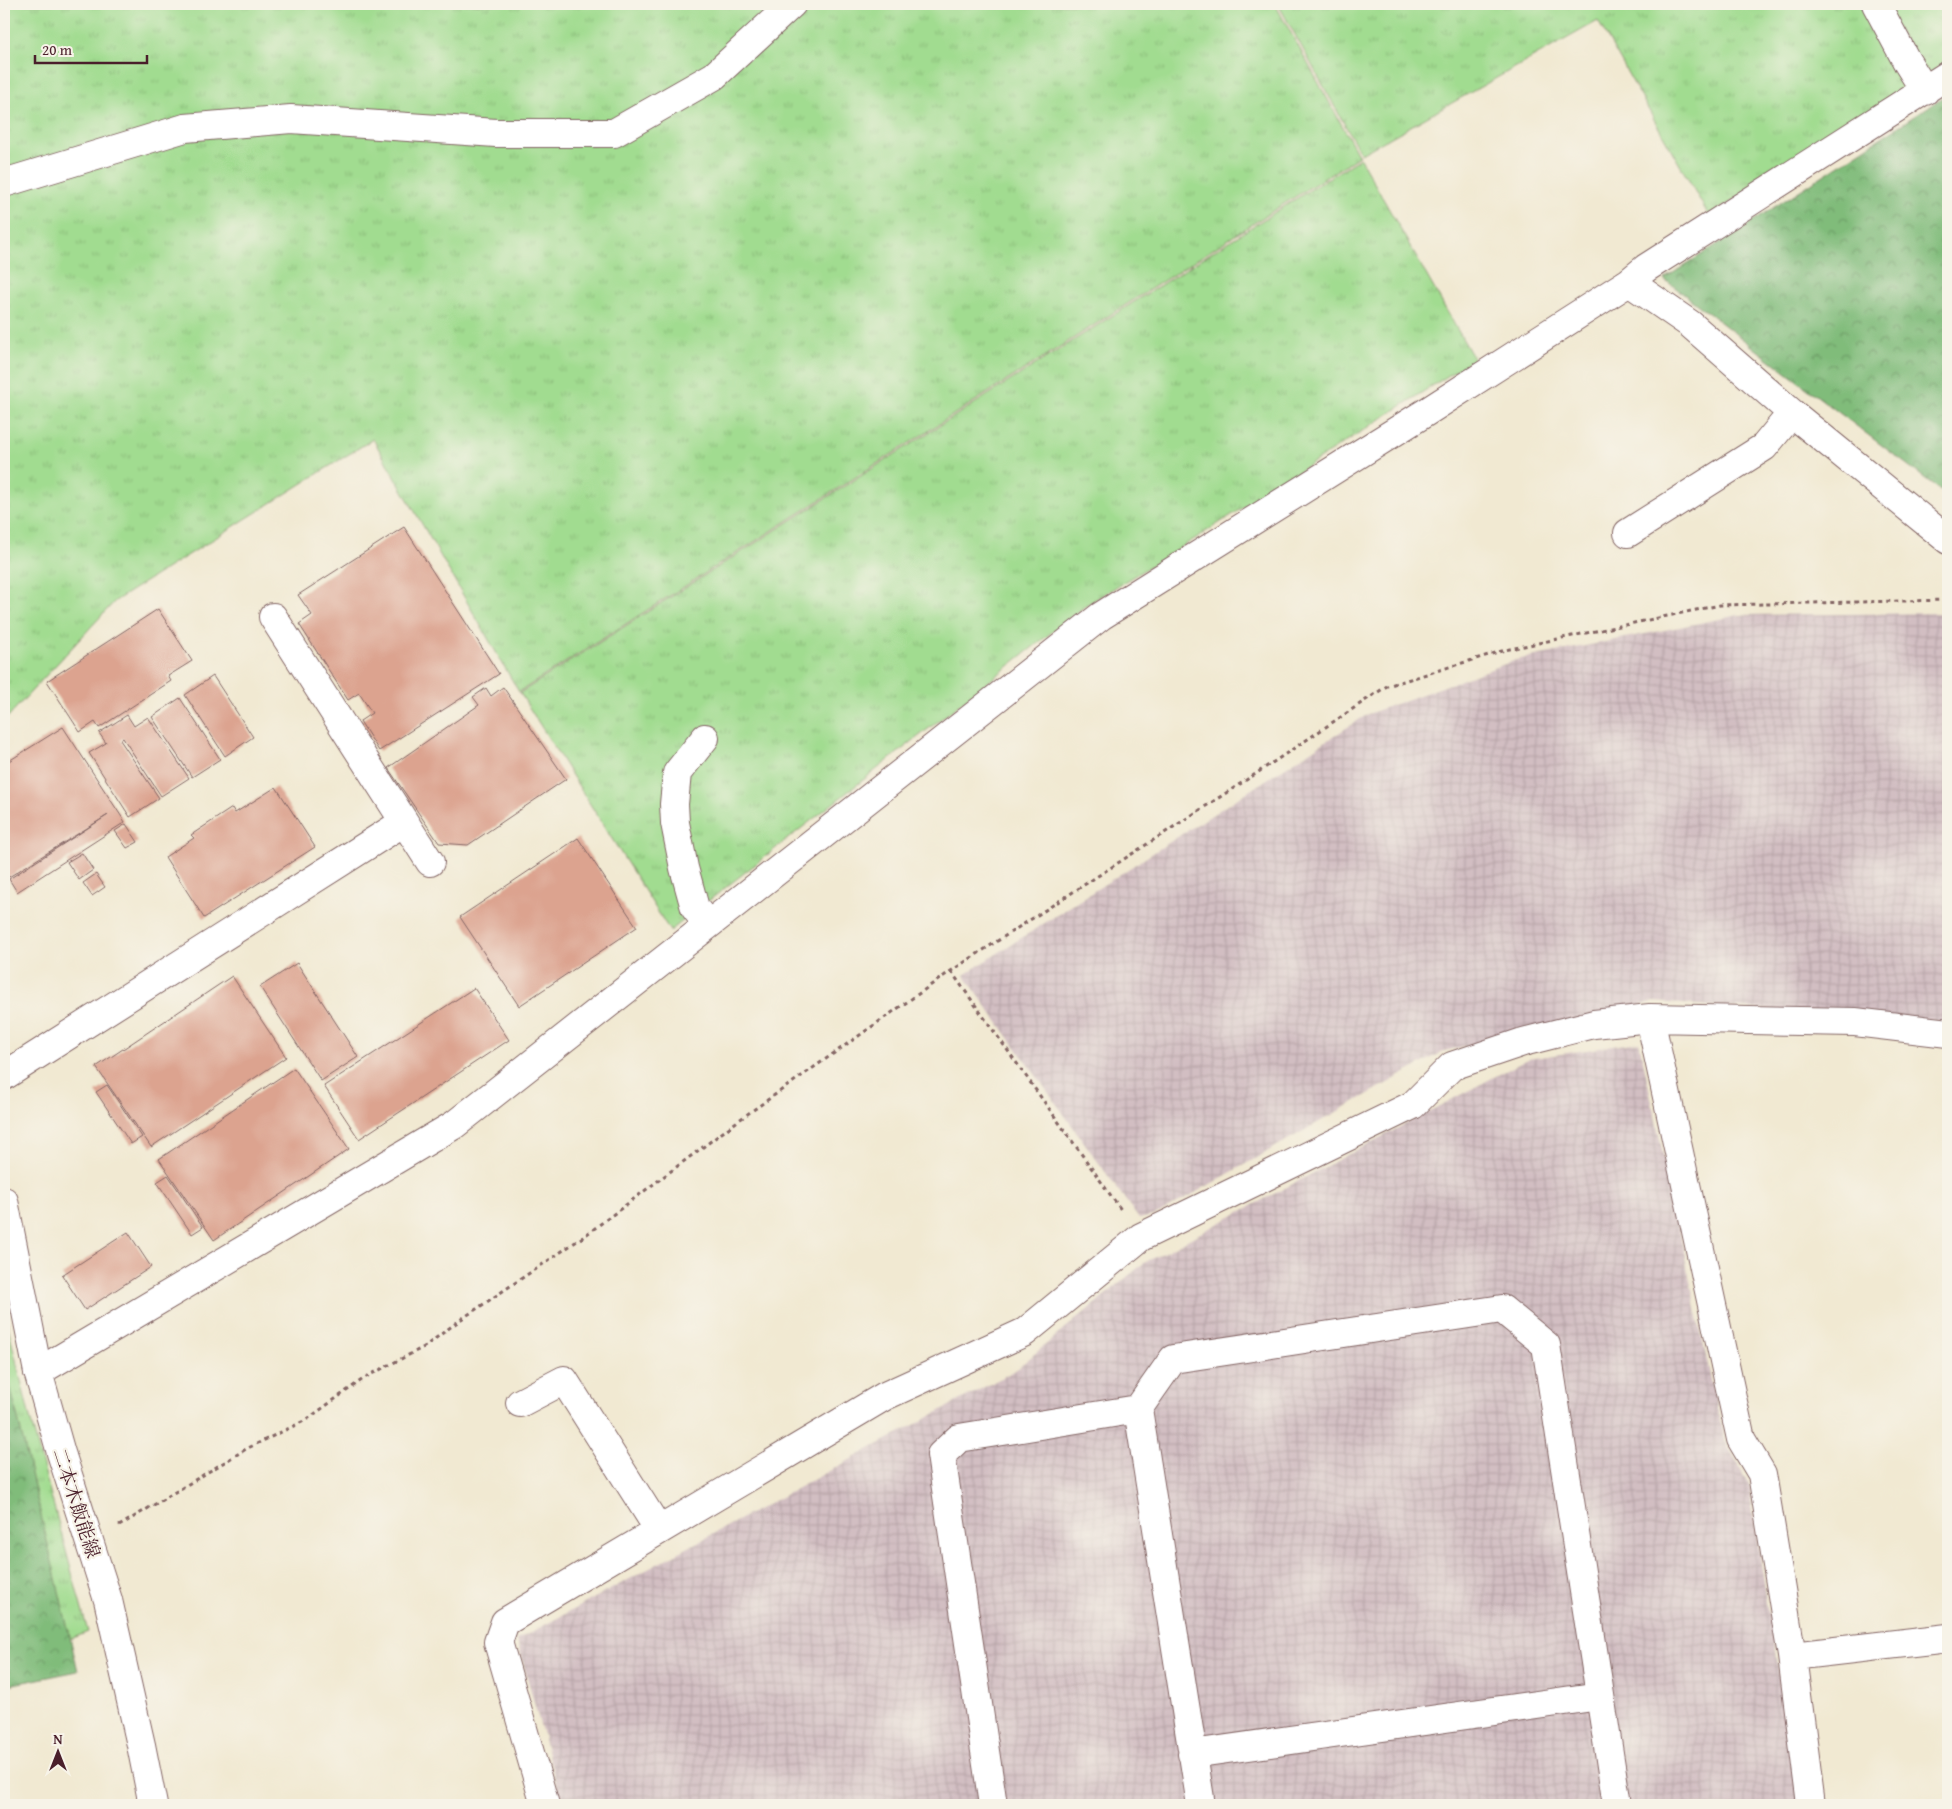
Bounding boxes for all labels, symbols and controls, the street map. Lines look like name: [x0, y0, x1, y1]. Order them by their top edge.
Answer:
scale bar: [35, 32, 148, 64]
text: 20 m: [42, 39, 73, 60]
street label: 二本木飯能線: [46, 1444, 108, 1562]
north arrow: [32, 1726, 82, 1776]
text: N: [53, 1729, 63, 1749]

